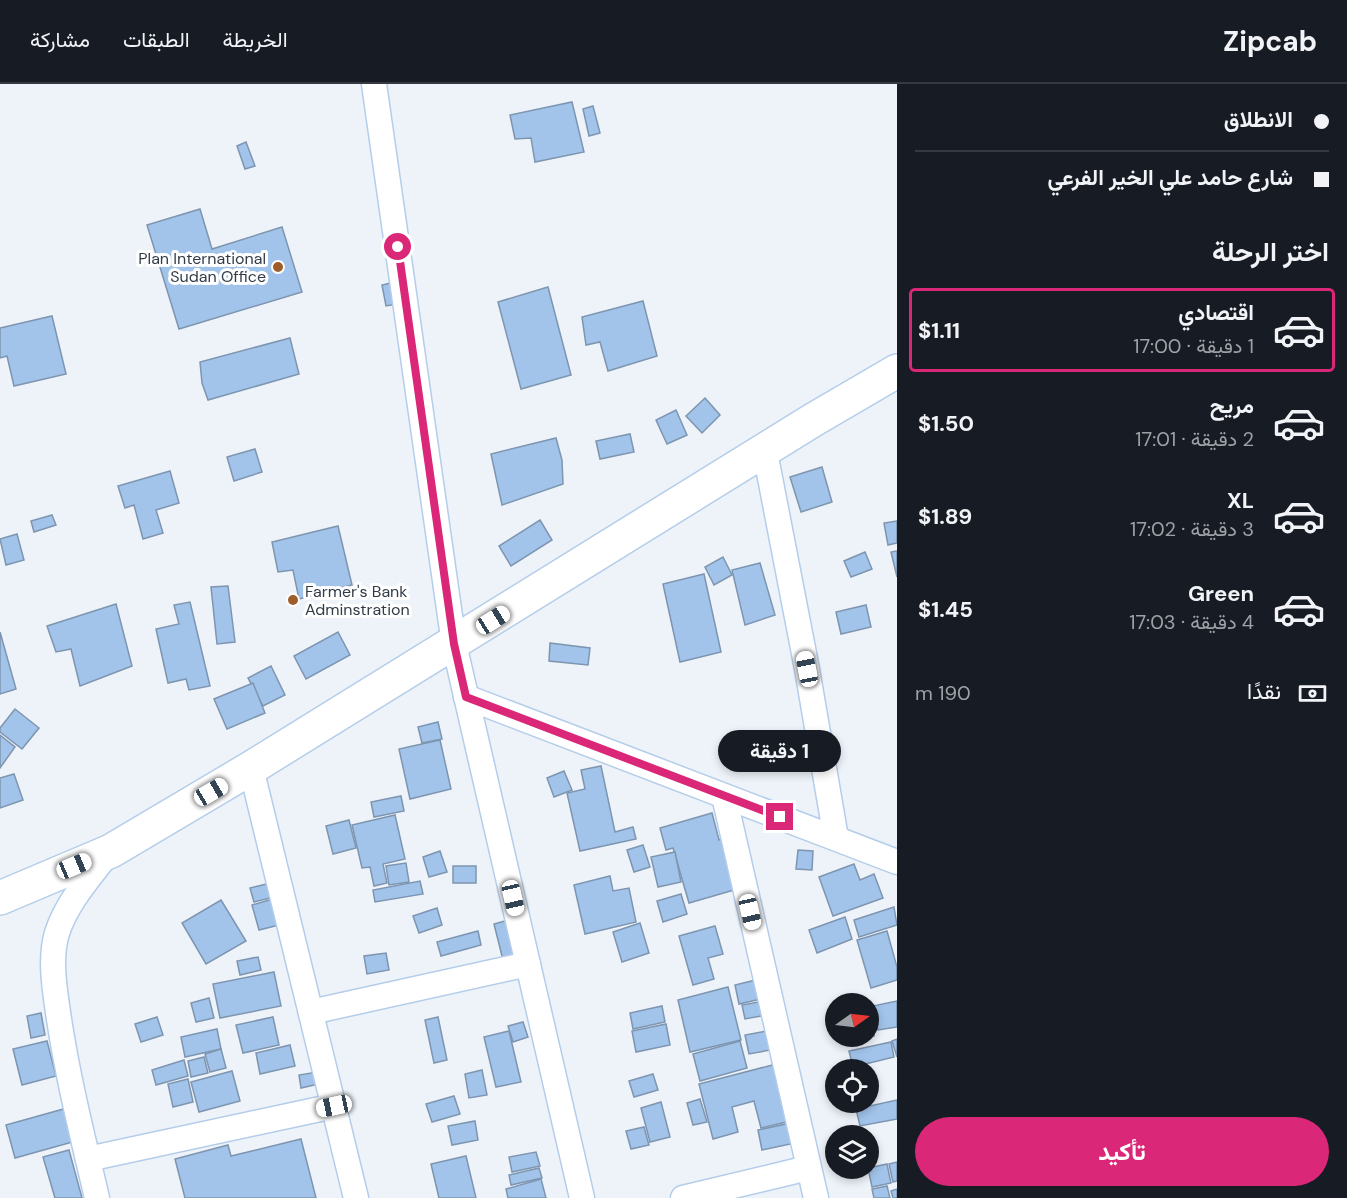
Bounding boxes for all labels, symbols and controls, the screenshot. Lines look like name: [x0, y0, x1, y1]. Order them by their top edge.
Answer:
text: Zipcab: [1223, 23, 1317, 60]
text: مشاركة: [30, 26, 90, 54]
text: الطبقات: [123, 26, 190, 54]
text: الخريطة: [223, 26, 288, 54]
text: الانطلاق: [1224, 105, 1293, 134]
text: شارع حامد علي الخير الفرعي: [1047, 163, 1293, 192]
route start: [384, 233, 411, 260]
text: اختر الرحلة: [1212, 234, 1329, 269]
place label: Plan International Sudan Office: [138, 248, 266, 287]
marker: Plan International Sudan Office: [271, 260, 285, 274]
text: اقتصادي: [1178, 298, 1254, 327]
icon: car: [1272, 303, 1326, 357]
text: $1.11: [918, 316, 960, 345]
text: 1 دقيقة · 17:00: [1133, 333, 1254, 359]
text: مريح: [1210, 391, 1254, 420]
icon: car: [1272, 396, 1326, 450]
text: $1.50: [918, 409, 974, 438]
text: 2 دقيقة · 17:01: [1135, 426, 1254, 452]
text: XL: [1227, 486, 1254, 515]
icon: car: [1272, 489, 1326, 543]
text: $1.89: [918, 502, 972, 531]
text: 3 دقيقة · 17:02: [1130, 516, 1254, 542]
text: Green: [1188, 579, 1254, 608]
place label: Farmer's Bank Adminstration: [305, 581, 410, 620]
icon: car: [1272, 582, 1326, 636]
marker: Farmer's Bank Adminstration: [286, 593, 300, 607]
text: $1.45: [918, 595, 973, 624]
car: [473, 603, 513, 637]
text: 4 دقيقة · 17:03: [1129, 609, 1254, 635]
car: [795, 650, 819, 688]
text: نقدًا: [1247, 677, 1281, 706]
icon: cash: [1296, 677, 1329, 710]
text: 190 m: [915, 680, 971, 706]
callout: 1 دقيقة: [718, 730, 842, 772]
text: 1 دقيقة: [750, 738, 809, 764]
car: [191, 775, 231, 809]
route end: [766, 803, 793, 830]
car: [54, 851, 94, 881]
car: [500, 878, 526, 918]
car: [737, 892, 763, 932]
north arrow: [825, 993, 879, 1047]
map controls: [825, 993, 879, 1179]
button: locate: [825, 1059, 879, 1113]
car: [315, 1093, 353, 1119]
button: تأكيد: [915, 1117, 1329, 1186]
button: layers: [825, 1125, 879, 1179]

